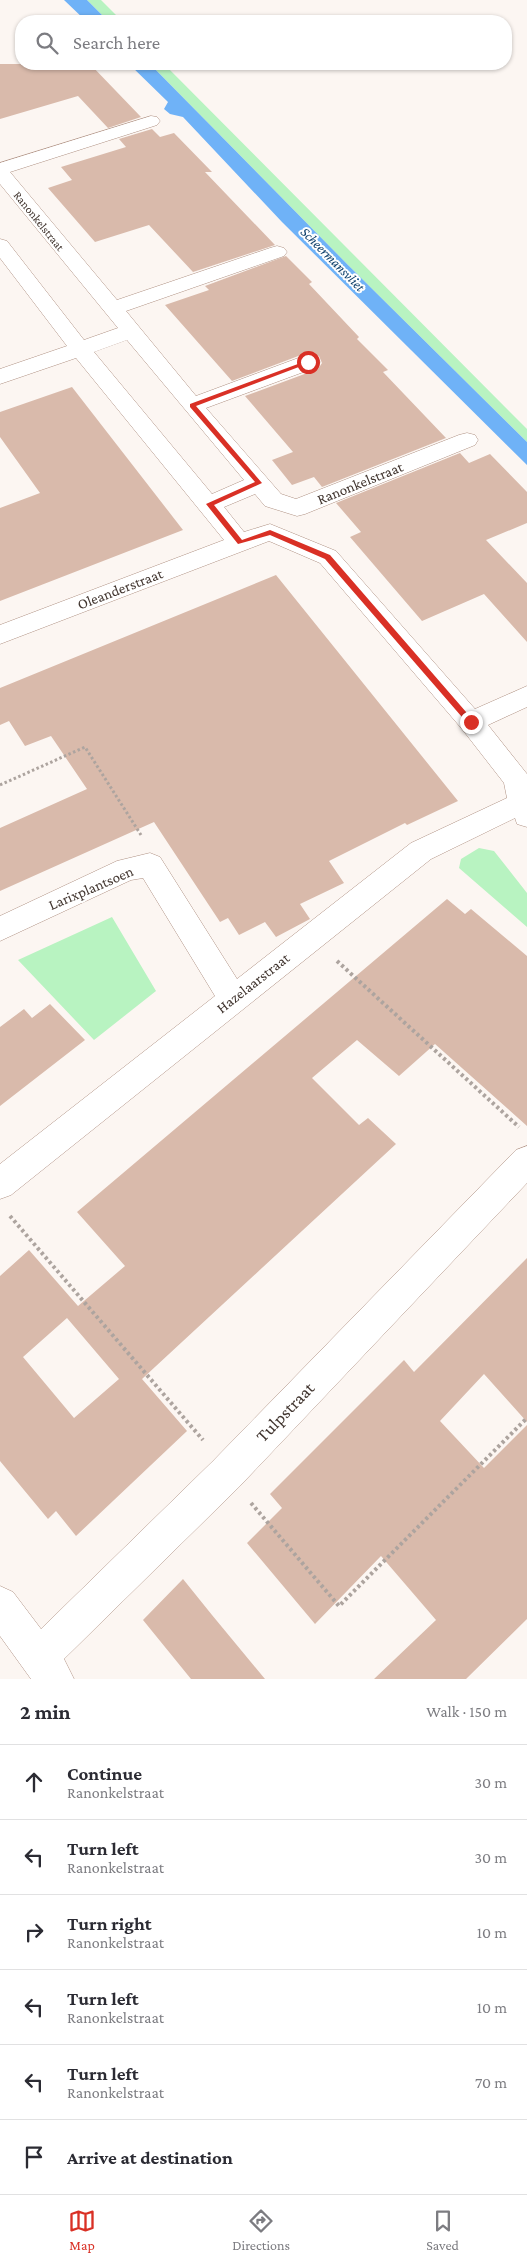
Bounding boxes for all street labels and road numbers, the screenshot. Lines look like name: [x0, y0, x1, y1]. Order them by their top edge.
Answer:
street label: Ranonkelstraat: [11, 188, 68, 254]
street label: Ranonkelstraat: [315, 458, 406, 507]
street label: Oleanderstraat: [75, 565, 166, 613]
street label: Larixplantsoen: [46, 863, 136, 914]
street label: Hazelaarstraat: [214, 949, 293, 1016]
street label: Tulpstraat: [252, 1377, 319, 1446]

